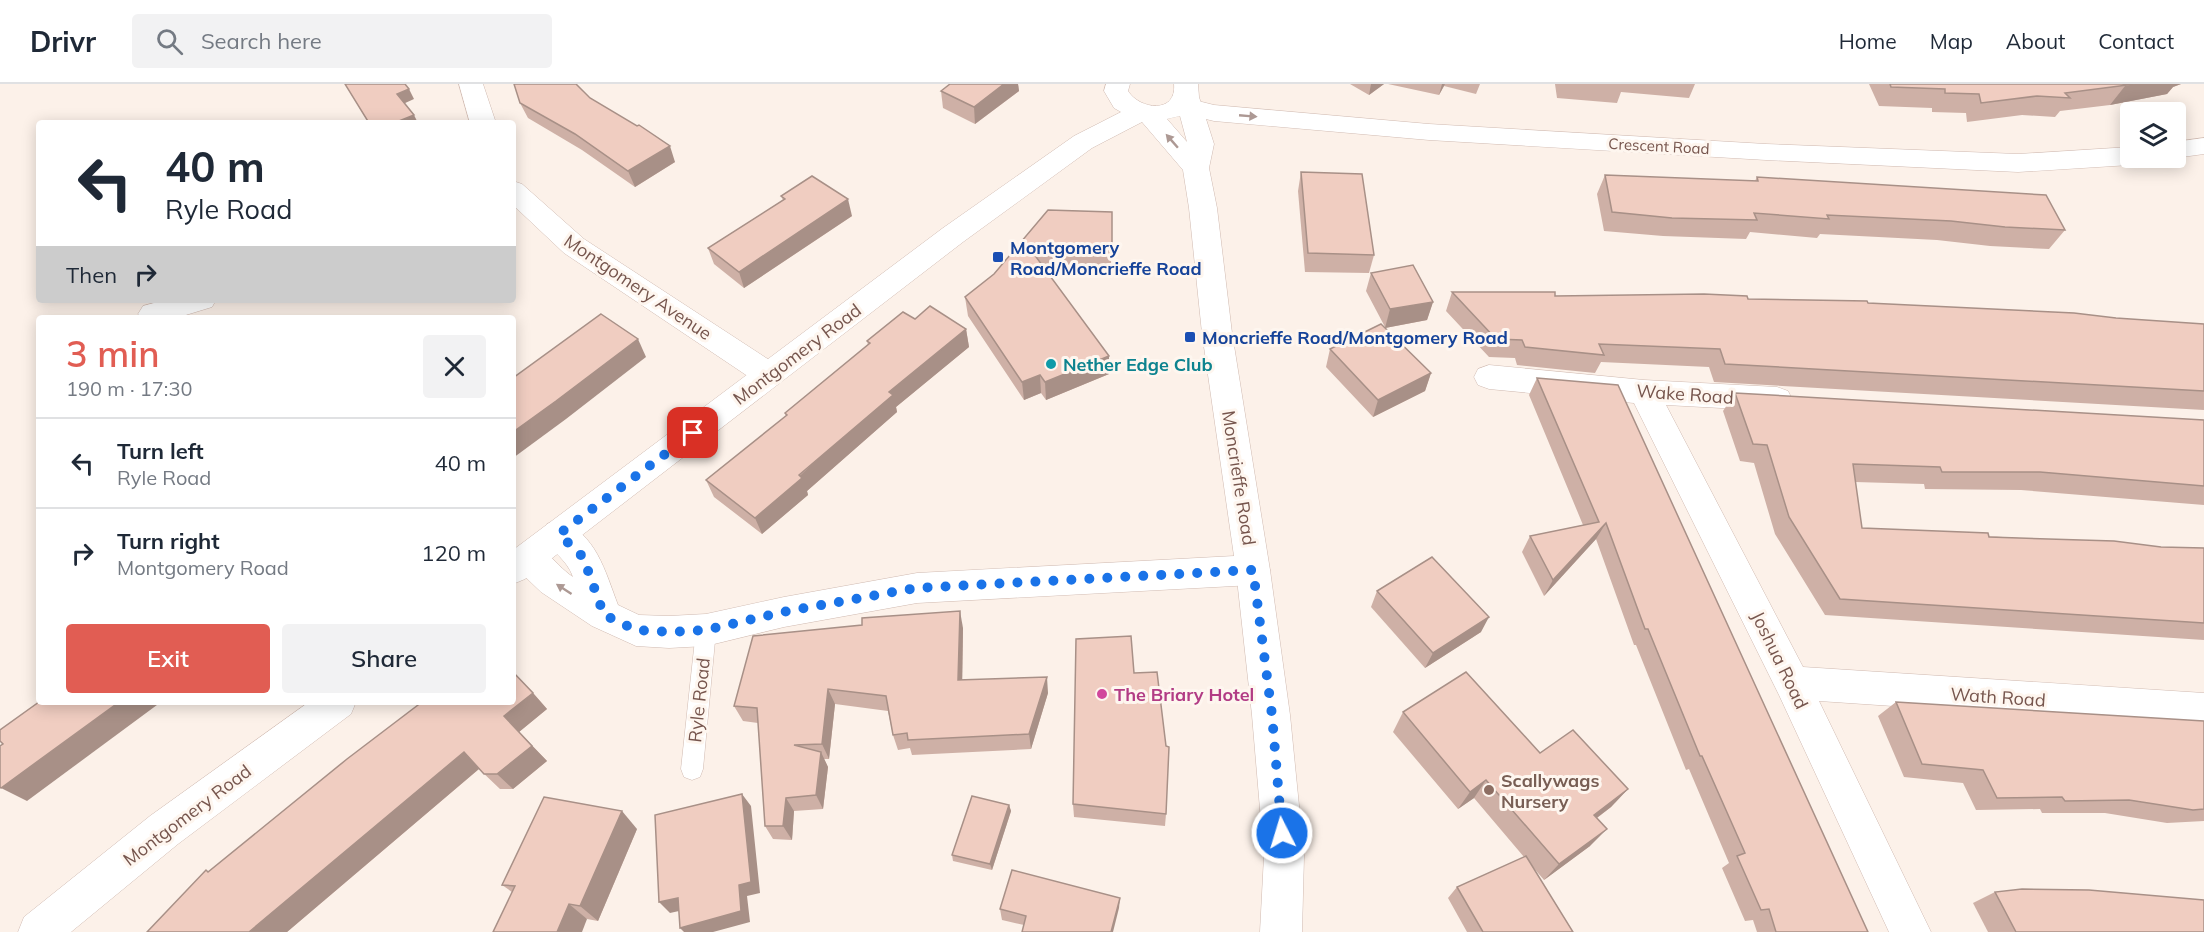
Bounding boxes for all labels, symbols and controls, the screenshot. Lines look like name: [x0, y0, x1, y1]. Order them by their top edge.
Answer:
search box: [132, 14, 552, 68]
text: Drivr: [30, 24, 96, 59]
icon: search: [153, 25, 186, 58]
text: Search here: [201, 27, 322, 55]
text: Home: [1839, 28, 1897, 54]
text: Map: [1930, 28, 1973, 54]
text: About: [2006, 28, 2065, 54]
text: Contact: [2098, 28, 2174, 54]
map controls: [2120, 102, 2186, 168]
button: layers: [2120, 102, 2186, 168]
one-way arrow: [1238, 111, 1257, 121]
one-way arrow: [1166, 134, 1179, 149]
street label: Crescent Road: [1608, 134, 1710, 158]
text: 40 m: [165, 140, 265, 193]
icon: left: [66, 144, 144, 222]
text: Ryle Road: [165, 192, 292, 226]
street label: Montgomery Avenue: [560, 229, 716, 345]
place label: Montgomery Road/Moncrieffe Road: [1010, 236, 1202, 280]
marker: Montgomery Road/Moncrieffe Road: [991, 250, 1005, 264]
icon: right: [129, 258, 162, 291]
text: Then: [66, 261, 117, 289]
street label: Montgomery Road: [728, 298, 866, 410]
place label: Moncrieffe Road/Montgomery Road: [1202, 326, 1508, 349]
marker: Moncrieffe Road/Montgomery Road: [1183, 330, 1197, 344]
text: 3 min: [66, 331, 160, 376]
button: close: [423, 335, 486, 398]
place label: Nether Edge Club: [1063, 353, 1213, 376]
marker: Nether Edge Club: [1044, 357, 1058, 371]
text: 190 m · 17:30: [66, 376, 192, 401]
street label: Wake Road: [1636, 379, 1734, 409]
pin: [667, 407, 718, 458]
street label: Moncrieffe Road: [1217, 409, 1261, 547]
icon: arrive: [676, 416, 709, 449]
text: Turn left: [117, 437, 204, 465]
icon: left: [66, 447, 99, 480]
text: 40 m: [435, 449, 486, 477]
text: Ryle Road: [117, 465, 211, 490]
text: Turn right: [117, 527, 220, 555]
icon: right: [66, 537, 99, 570]
text: 120 m: [421, 539, 486, 567]
text: Montgomery Road: [117, 555, 289, 580]
one-way arrow: [556, 584, 572, 595]
street label: Joshua Road: [1746, 607, 1814, 713]
button: Exit: [66, 624, 270, 693]
button: Share: [282, 624, 486, 693]
street label: Ryle Road: [683, 657, 715, 743]
street label: Wath Road: [1950, 682, 2046, 712]
place label: The Briary Hotel: [1114, 683, 1254, 706]
marker: The Briary Hotel: [1095, 687, 1109, 701]
street label: Montgomery Road: [118, 759, 256, 871]
place label: Scallywags Nursery: [1501, 769, 1600, 813]
marker: Scallywags Nursery: [1482, 783, 1496, 797]
position arrow: [1250, 801, 1314, 865]

